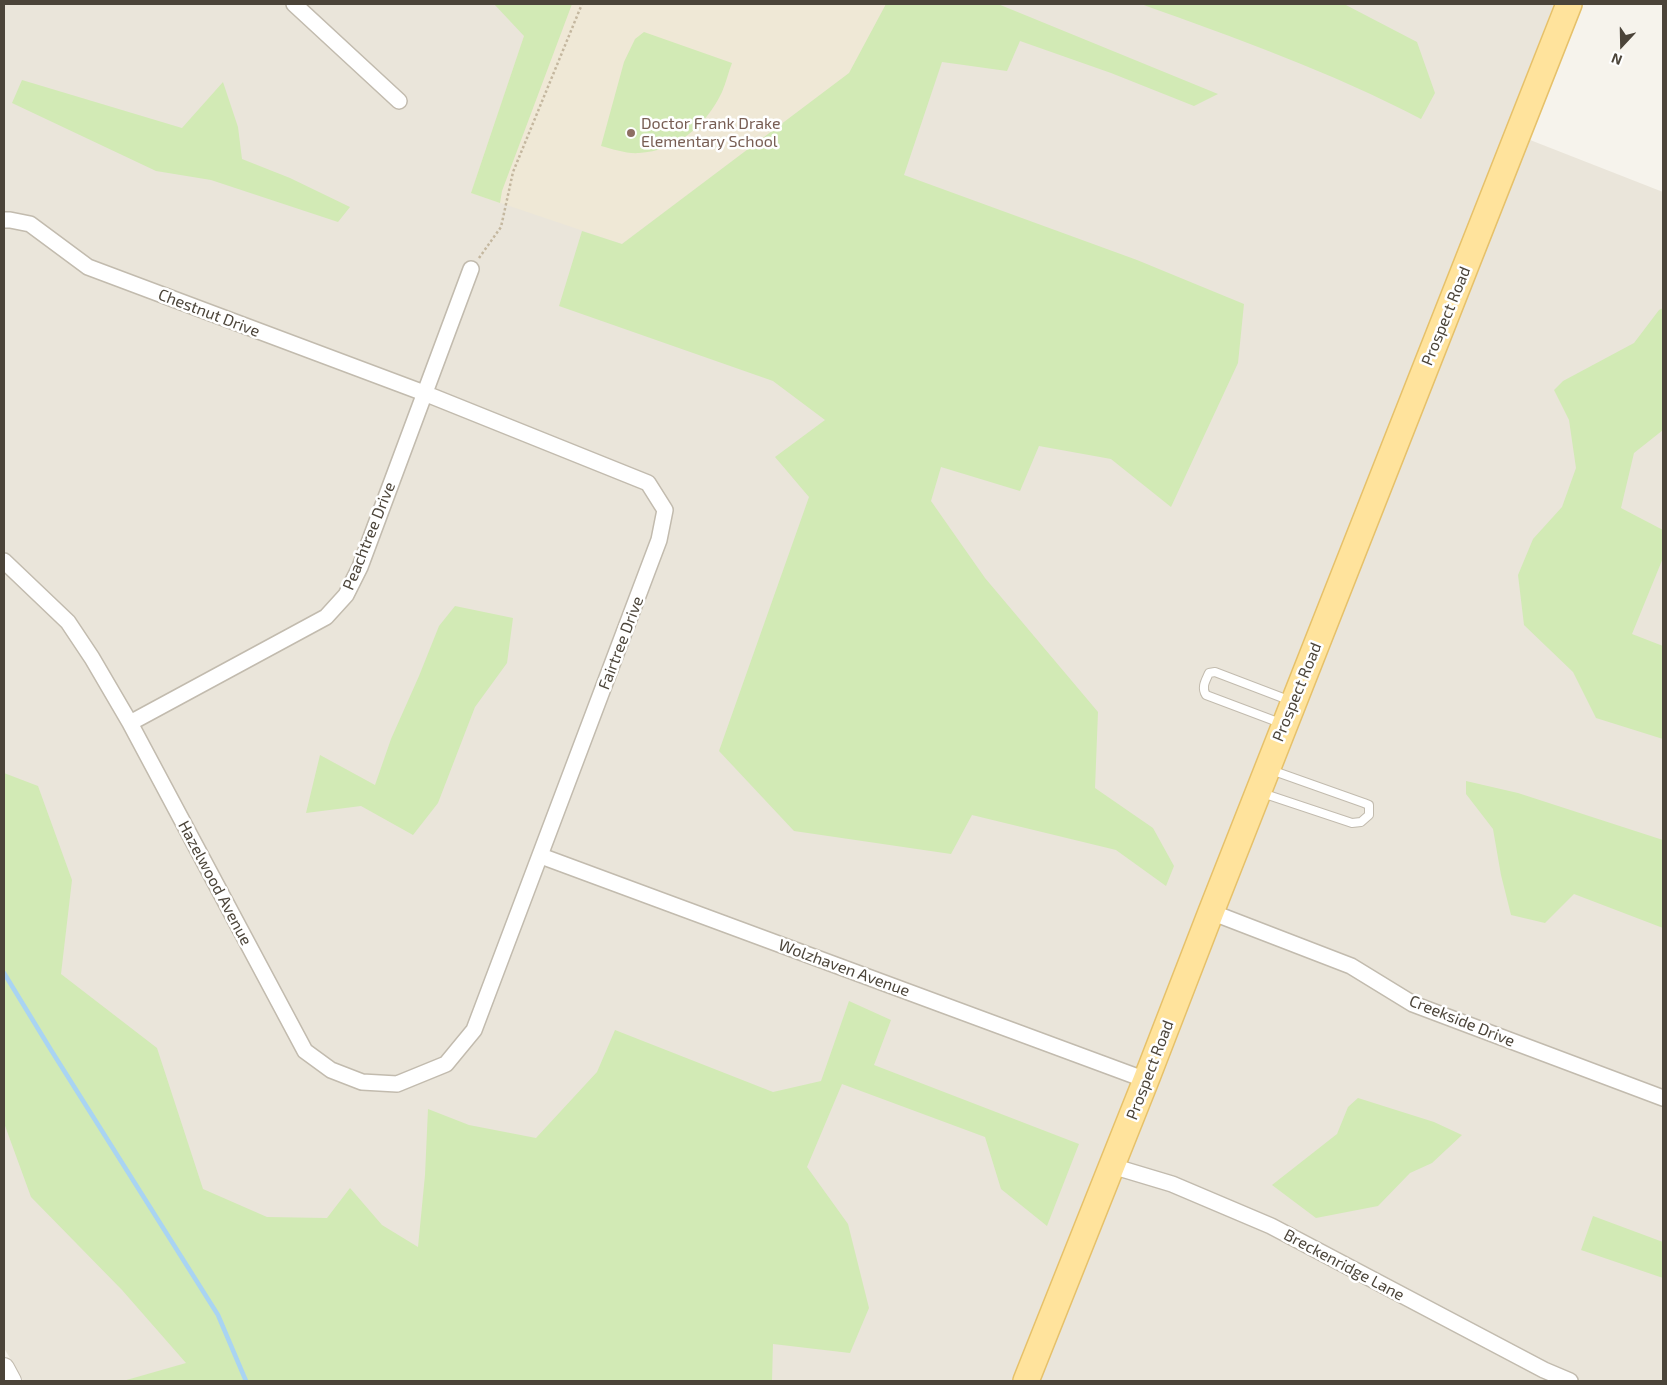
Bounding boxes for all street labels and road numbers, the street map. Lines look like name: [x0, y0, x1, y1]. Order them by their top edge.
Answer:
street label: Prospect Road: [1417, 264, 1475, 368]
street label: Chestnut Drive: [155, 285, 263, 341]
street label: Peachtree Drive: [339, 479, 399, 593]
street label: Fairtree Drive: [594, 594, 648, 692]
street label: Prospect Road: [1268, 640, 1326, 744]
street label: Hazelwood Avenue: [174, 817, 256, 949]
street label: Wolzhaven Avenue: [776, 935, 912, 1001]
street label: Creekside Drive: [1406, 991, 1518, 1051]
street label: Prospect Road: [1122, 1018, 1178, 1122]
street label: Breckenridge Lane: [1280, 1225, 1408, 1305]

